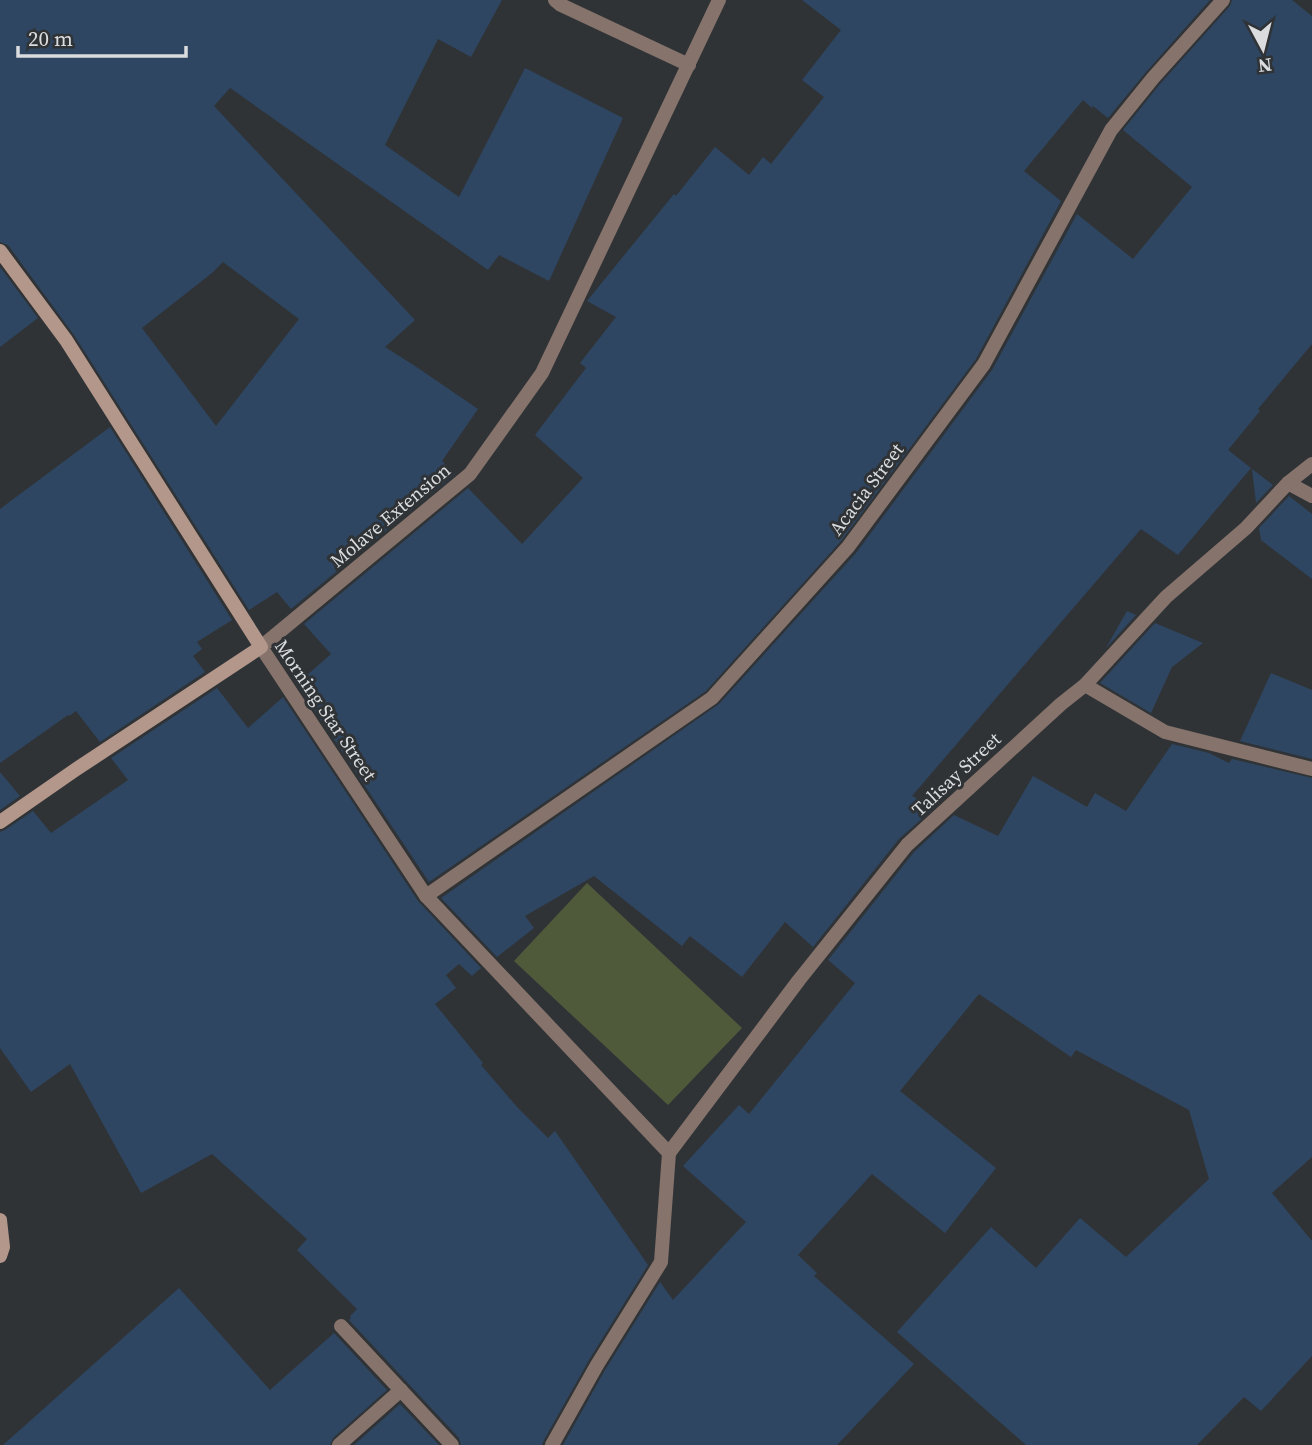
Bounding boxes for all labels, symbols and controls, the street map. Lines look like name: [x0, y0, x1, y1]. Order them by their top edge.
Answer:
scale bar: [18, 14, 186, 58]
north arrow: [1228, 14, 1298, 84]
text: 20 m: [28, 24, 73, 53]
text: N: [1256, 52, 1274, 80]
street label: Acacia Street: [823, 437, 910, 540]
street label: Molave Extension: [324, 457, 456, 573]
street label: Morning Star Street: [269, 634, 383, 786]
street label: Talisay Street: [906, 726, 1007, 822]

